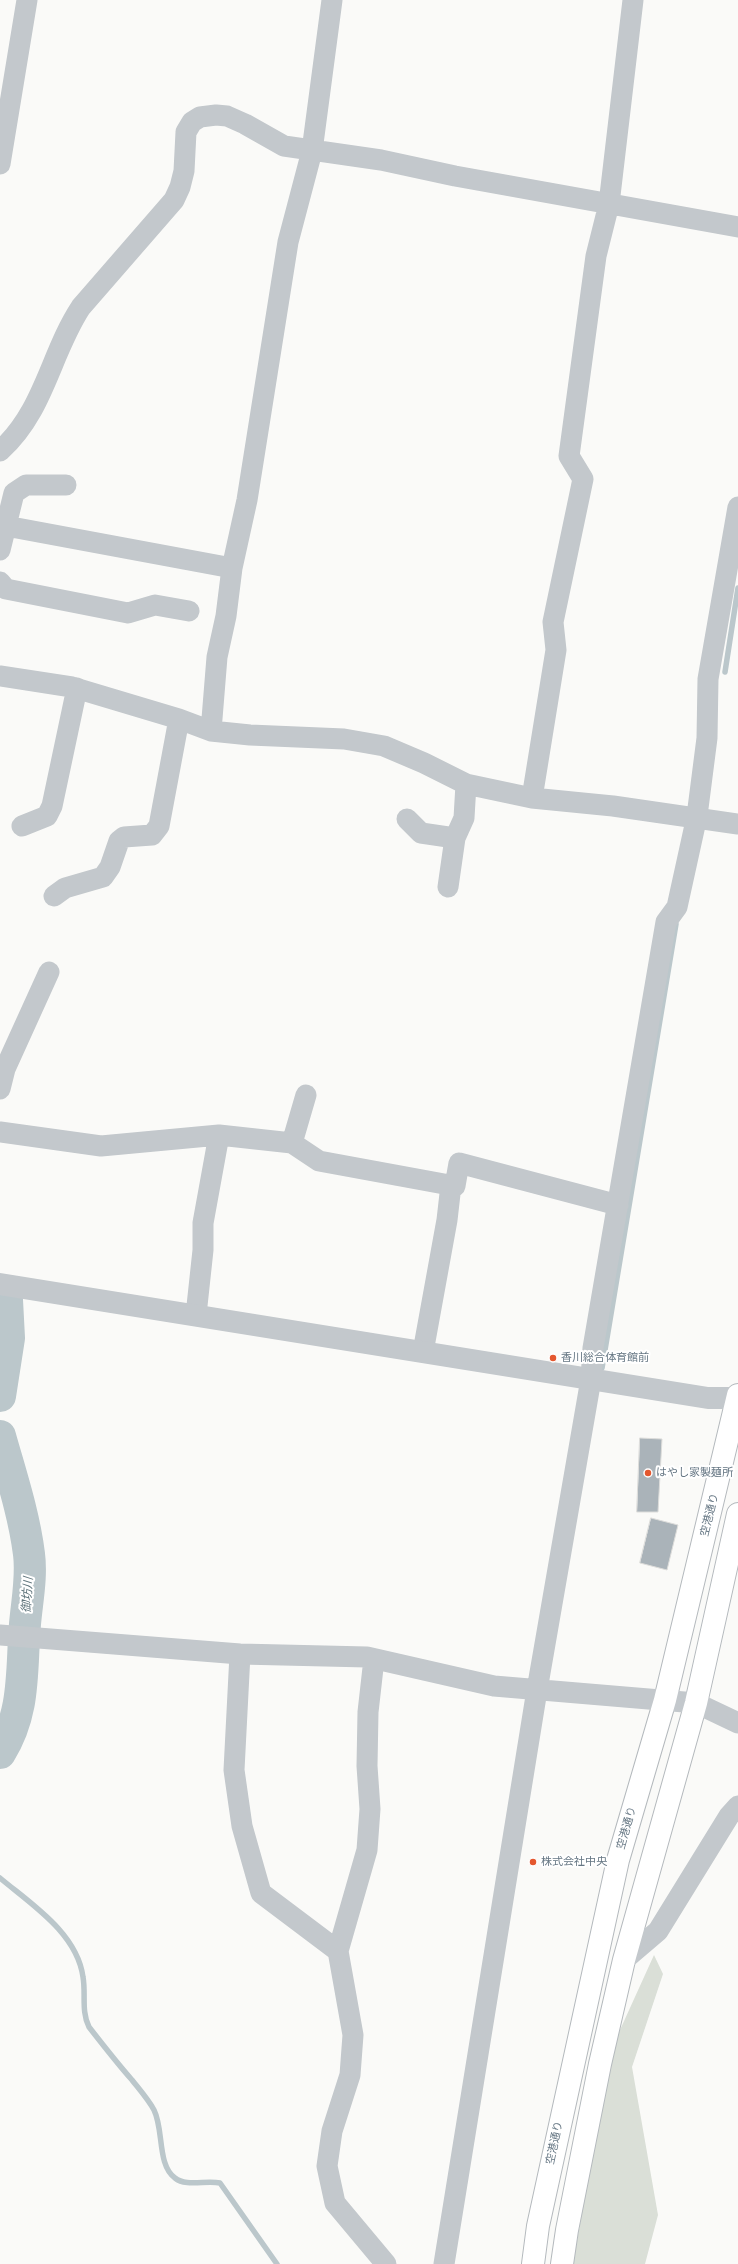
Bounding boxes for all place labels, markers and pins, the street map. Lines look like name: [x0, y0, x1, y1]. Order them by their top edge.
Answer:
place label: 香川総合体育館前: [561, 1351, 649, 1365]
marker: 香川総合体育館前: [548, 1353, 558, 1363]
place label: はやし家製麺所: [656, 1466, 733, 1480]
marker: はやし家製麺所: [643, 1468, 653, 1478]
place label: 株式会社中央: [541, 1855, 607, 1869]
marker: 株式会社中央: [528, 1857, 538, 1867]

